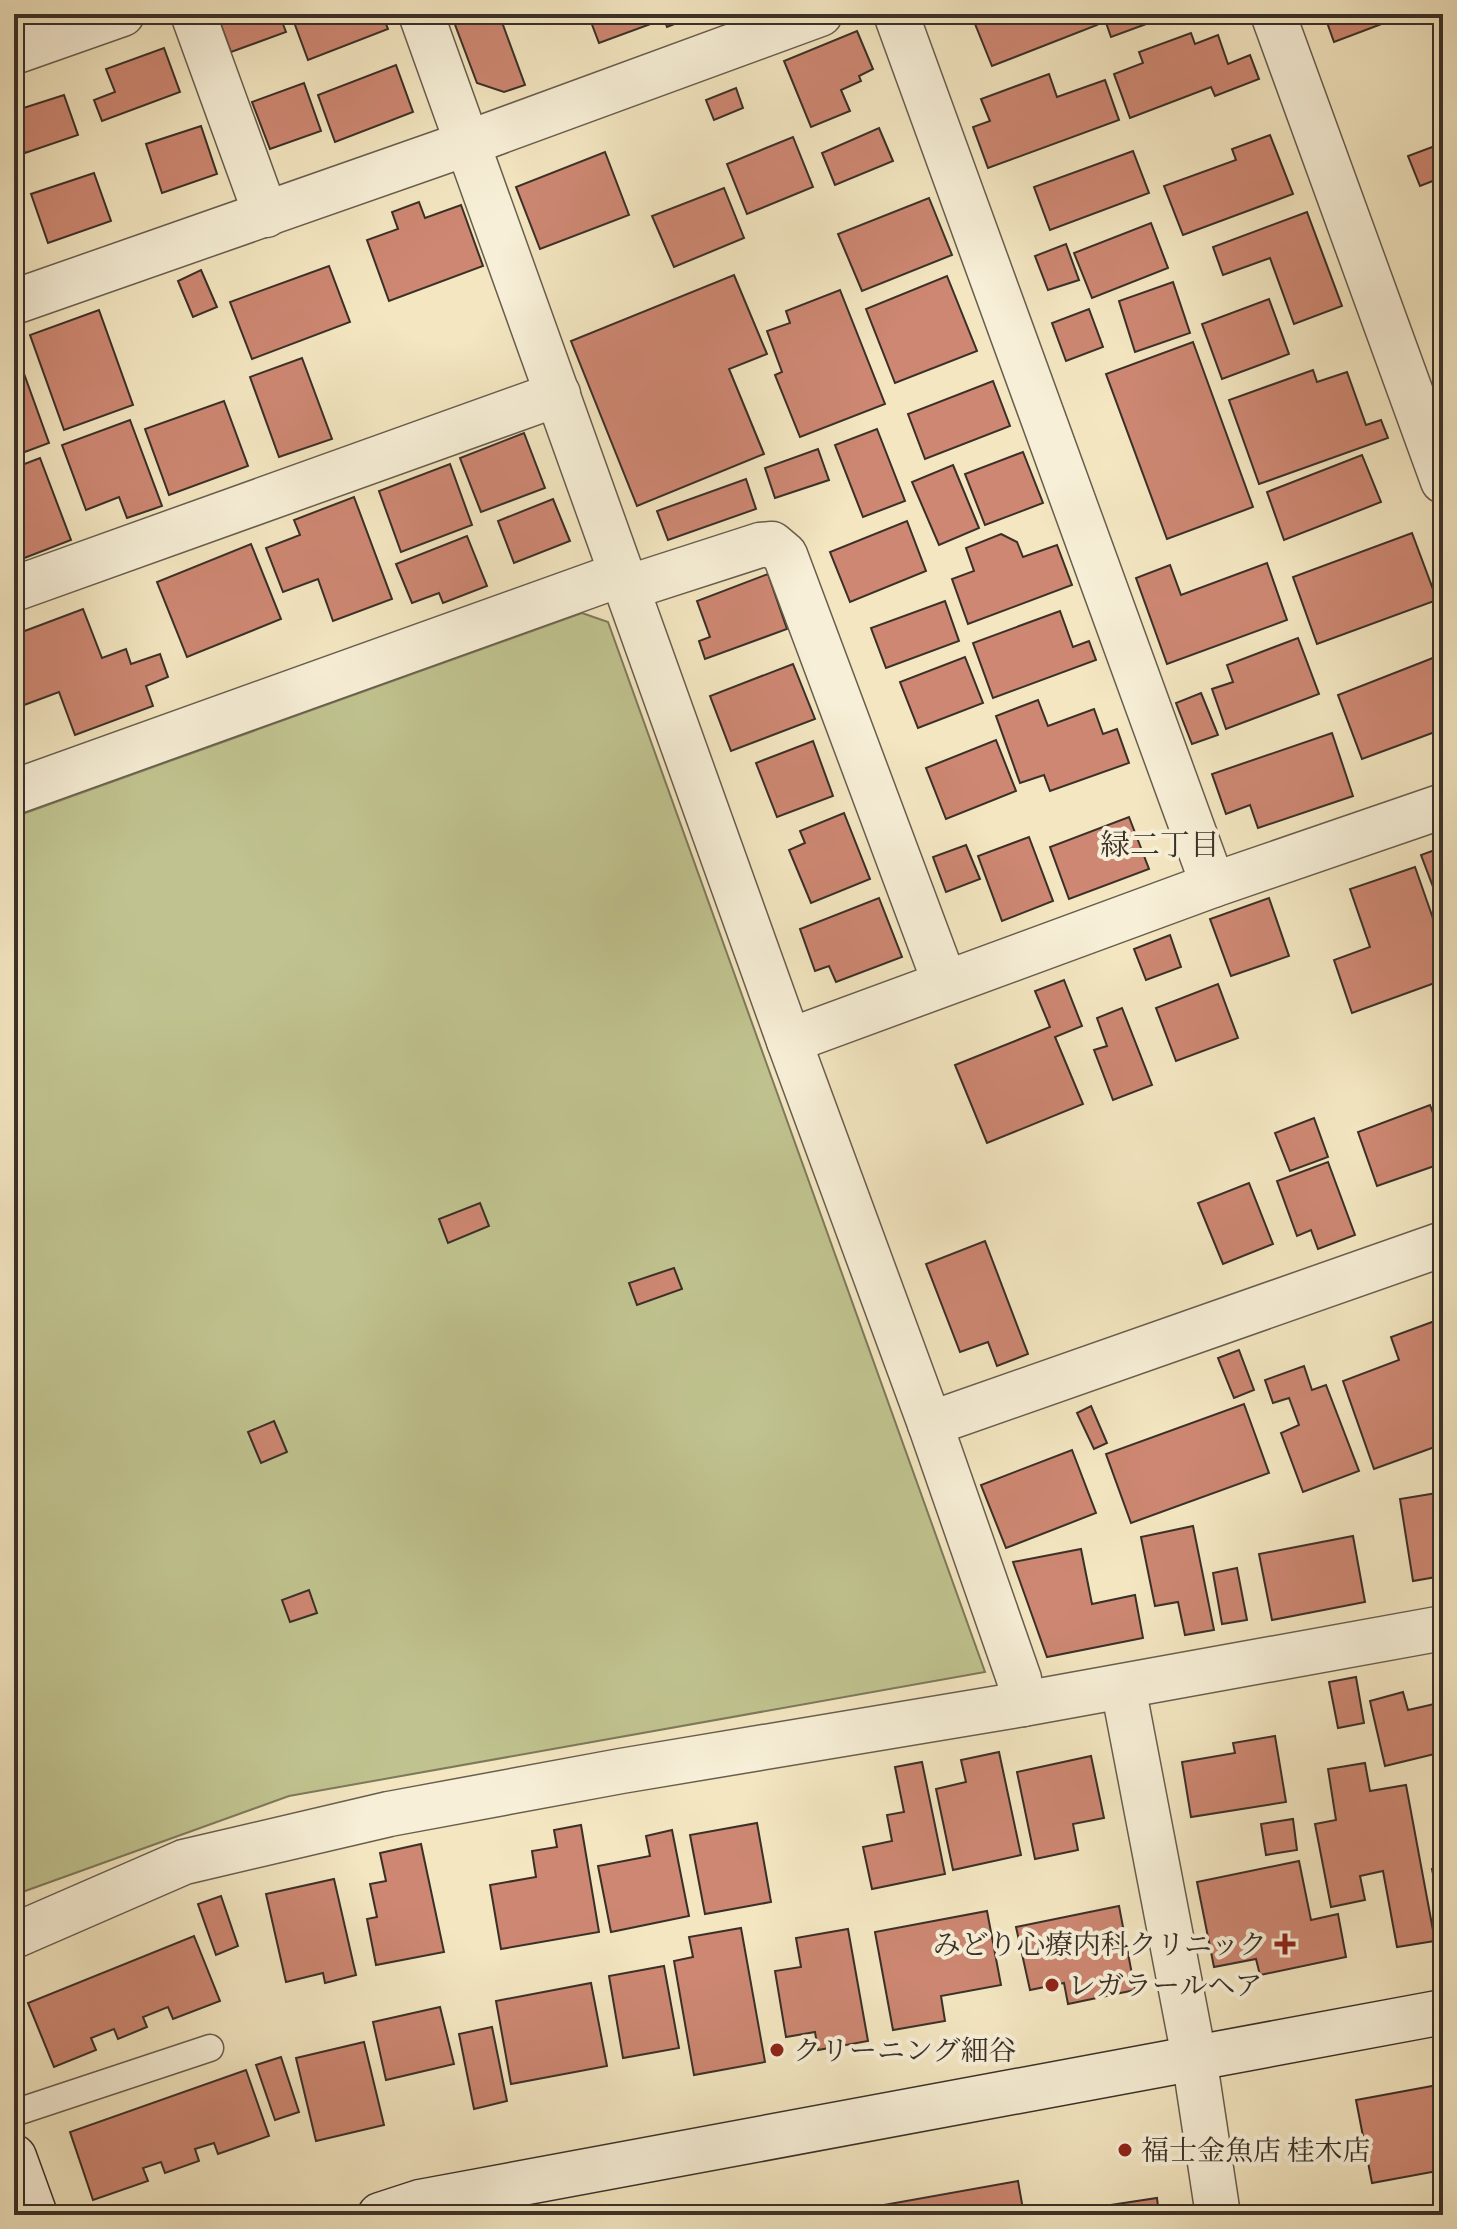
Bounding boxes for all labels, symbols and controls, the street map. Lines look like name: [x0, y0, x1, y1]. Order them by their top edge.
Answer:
district label: 緑二丁目: [1100, 826, 1220, 868]
place label: みどり心療内科クリニック: [933, 1927, 1267, 1966]
marker: みどり心療内科クリニック: [1274, 1933, 1296, 1955]
place label: レガラールヘア: [1068, 1968, 1263, 2007]
marker: レガラールヘア: [1043, 1976, 1061, 1994]
place label: クリーニング細谷: [793, 2033, 1016, 2072]
marker: クリーニング細谷: [768, 2041, 786, 2059]
place label: 福士金魚店 桂木店: [1141, 2133, 1371, 2172]
marker: 福士金魚店 桂木店: [1116, 2141, 1134, 2159]

